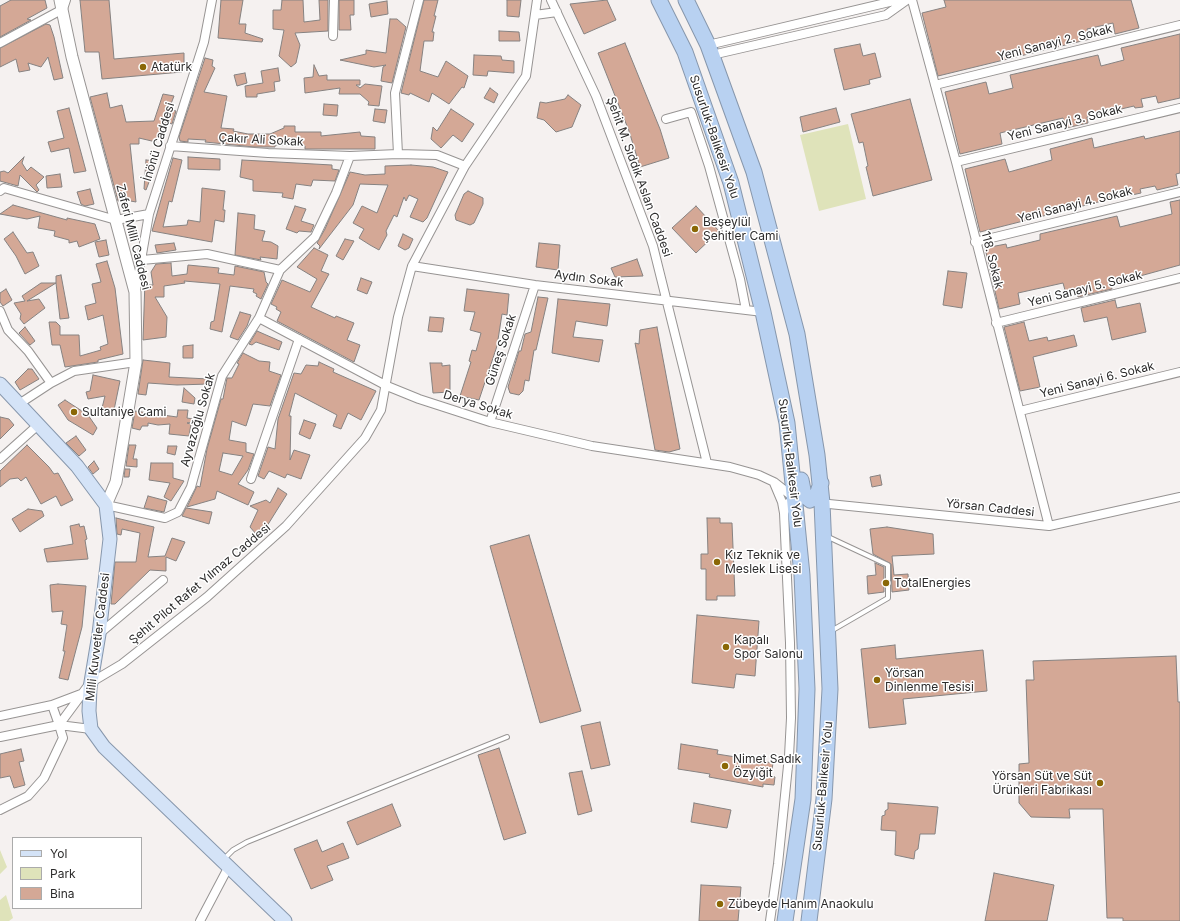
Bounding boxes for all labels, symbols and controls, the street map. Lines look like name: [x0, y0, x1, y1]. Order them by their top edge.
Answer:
street label: Yeni Sanayi 2. Sokak: [996, 22, 1114, 64]
place label: Atatürk: [151, 60, 192, 74]
marker: Atatürk: [138, 62, 148, 72]
street label: Susurluk-Balıkesir Yolu: [686, 73, 742, 201]
street label: Şehit M. Sıddık Aslan Caddesi: [603, 95, 675, 259]
street label: İnönü Caddesi: [140, 101, 178, 183]
street label: Yeni Sanayi 3. Sokak: [1006, 102, 1124, 144]
street label: Çakır Ali Sokak: [218, 131, 304, 149]
street label: Zaferi Milli Caddesi: [113, 183, 153, 291]
street label: Yeni Sanayi 4. Sokak: [1016, 184, 1134, 226]
place label: Beşeylül Şehitler Cami: [703, 215, 778, 243]
marker: Beşeylül Şehitler Cami: [690, 224, 700, 234]
street label: 118. Sokak: [978, 230, 1006, 290]
street label: Aydın Sokak: [554, 268, 624, 290]
street label: Yeni Sanayi 5. Sokak: [1026, 268, 1144, 310]
street label: Güneş Sokak: [483, 312, 519, 388]
street label: Yeni Sanayi 6. Sokak: [1038, 359, 1156, 401]
street label: Ayvazoğlu Sokak: [178, 371, 218, 469]
street label: Derya Sokak: [441, 388, 515, 422]
street label: Susurluk-Balıkesir Yolu: [775, 398, 805, 528]
place label: Sultaniye Cami: [82, 405, 166, 419]
marker: Sultaniye Cami: [69, 407, 79, 417]
street label: Yörsan Caddesi: [945, 496, 1035, 520]
street label: Şehit Pilot Rafet Yılmaz Caddesi: [126, 521, 274, 647]
place label: Kız Teknik ve Meslek Lisesi: [725, 548, 801, 576]
marker: Kız Teknik ve Meslek Lisesi: [712, 557, 722, 567]
street label: Milli Kuvvetler Caddesi: [83, 572, 113, 702]
place label: TotalEnergies: [894, 576, 971, 590]
marker: TotalEnergies: [881, 578, 891, 588]
place label: Kapalı Spor Salonu: [734, 633, 803, 661]
marker: Kapalı Spor Salonu: [721, 642, 731, 652]
place label: Yörsan Dinlenme Tesisi: [885, 666, 974, 694]
marker: Yörsan Dinlenme Tesisi: [872, 675, 882, 685]
street label: Susurluk-Balıkesir Yolu: [810, 721, 836, 851]
place label: Nimet Sadık Özyiğit: [733, 752, 801, 780]
marker: Nimet Sadık Özyiğit: [720, 761, 730, 771]
place label: Yörsan Süt ve Süt Ürünleri Fabrikası: [992, 769, 1092, 797]
marker: Yörsan Süt ve Süt Ürünleri Fabrikası: [1095, 778, 1105, 788]
legend: [12, 837, 142, 909]
text: Yol: [50, 846, 67, 861]
text: Park: [50, 866, 76, 881]
text: Bina: [50, 886, 75, 901]
place label: Zübeyde Hanım Anaokulu: [728, 897, 874, 911]
marker: Zübeyde Hanım Anaokulu: [715, 899, 725, 909]

